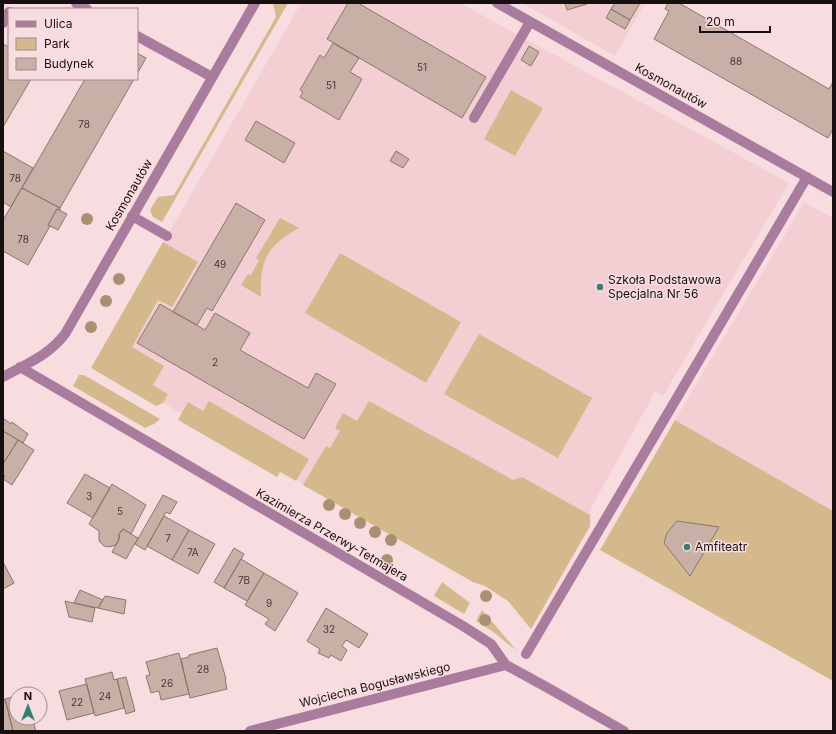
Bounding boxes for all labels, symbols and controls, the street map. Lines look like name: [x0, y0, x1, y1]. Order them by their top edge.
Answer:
legend: [8, 8, 138, 80]
scale bar: [700, 8, 770, 34]
text: 20 m: [706, 14, 735, 29]
text: Ulica: [44, 16, 72, 31]
text: Park: [44, 36, 70, 51]
house number: 88: [730, 55, 742, 67]
text: Budynek: [44, 56, 94, 71]
street label: Kosmonautów: [632, 60, 710, 112]
house number: 51: [417, 61, 427, 73]
house number: 51: [326, 79, 336, 91]
house number: 78: [78, 118, 90, 130]
street label: Kosmonautów: [102, 156, 155, 233]
house number: 78: [9, 172, 21, 184]
house number: 78: [17, 233, 29, 245]
house number: 49: [214, 258, 226, 270]
place label: Szkoła Podstawowa Specjalna Nr 56: [608, 272, 721, 301]
marker: Szkoła Podstawowa Specjalna Nr 56: [595, 282, 605, 292]
house number: 2: [212, 356, 218, 368]
street label: Kazimierza Przerwy-Tetmajera: [254, 485, 411, 584]
house number: 3: [86, 490, 92, 502]
house number: 5: [117, 505, 123, 517]
house number: 7: [165, 532, 171, 544]
place label: Amfiteatr: [695, 539, 748, 554]
marker: Amfiteatr: [682, 542, 692, 552]
house number: 7A: [187, 546, 199, 558]
house number: 7B: [238, 574, 250, 586]
house number: 9: [266, 597, 272, 609]
house number: 32: [323, 623, 335, 635]
street label: Wojciecha Bogusławskiego: [298, 659, 452, 711]
house number: 28: [197, 663, 209, 675]
house number: 26: [161, 677, 173, 689]
north arrow: [8, 686, 48, 726]
text: N: [24, 689, 32, 703]
house number: 24: [99, 690, 111, 702]
house number: 22: [71, 696, 83, 708]

